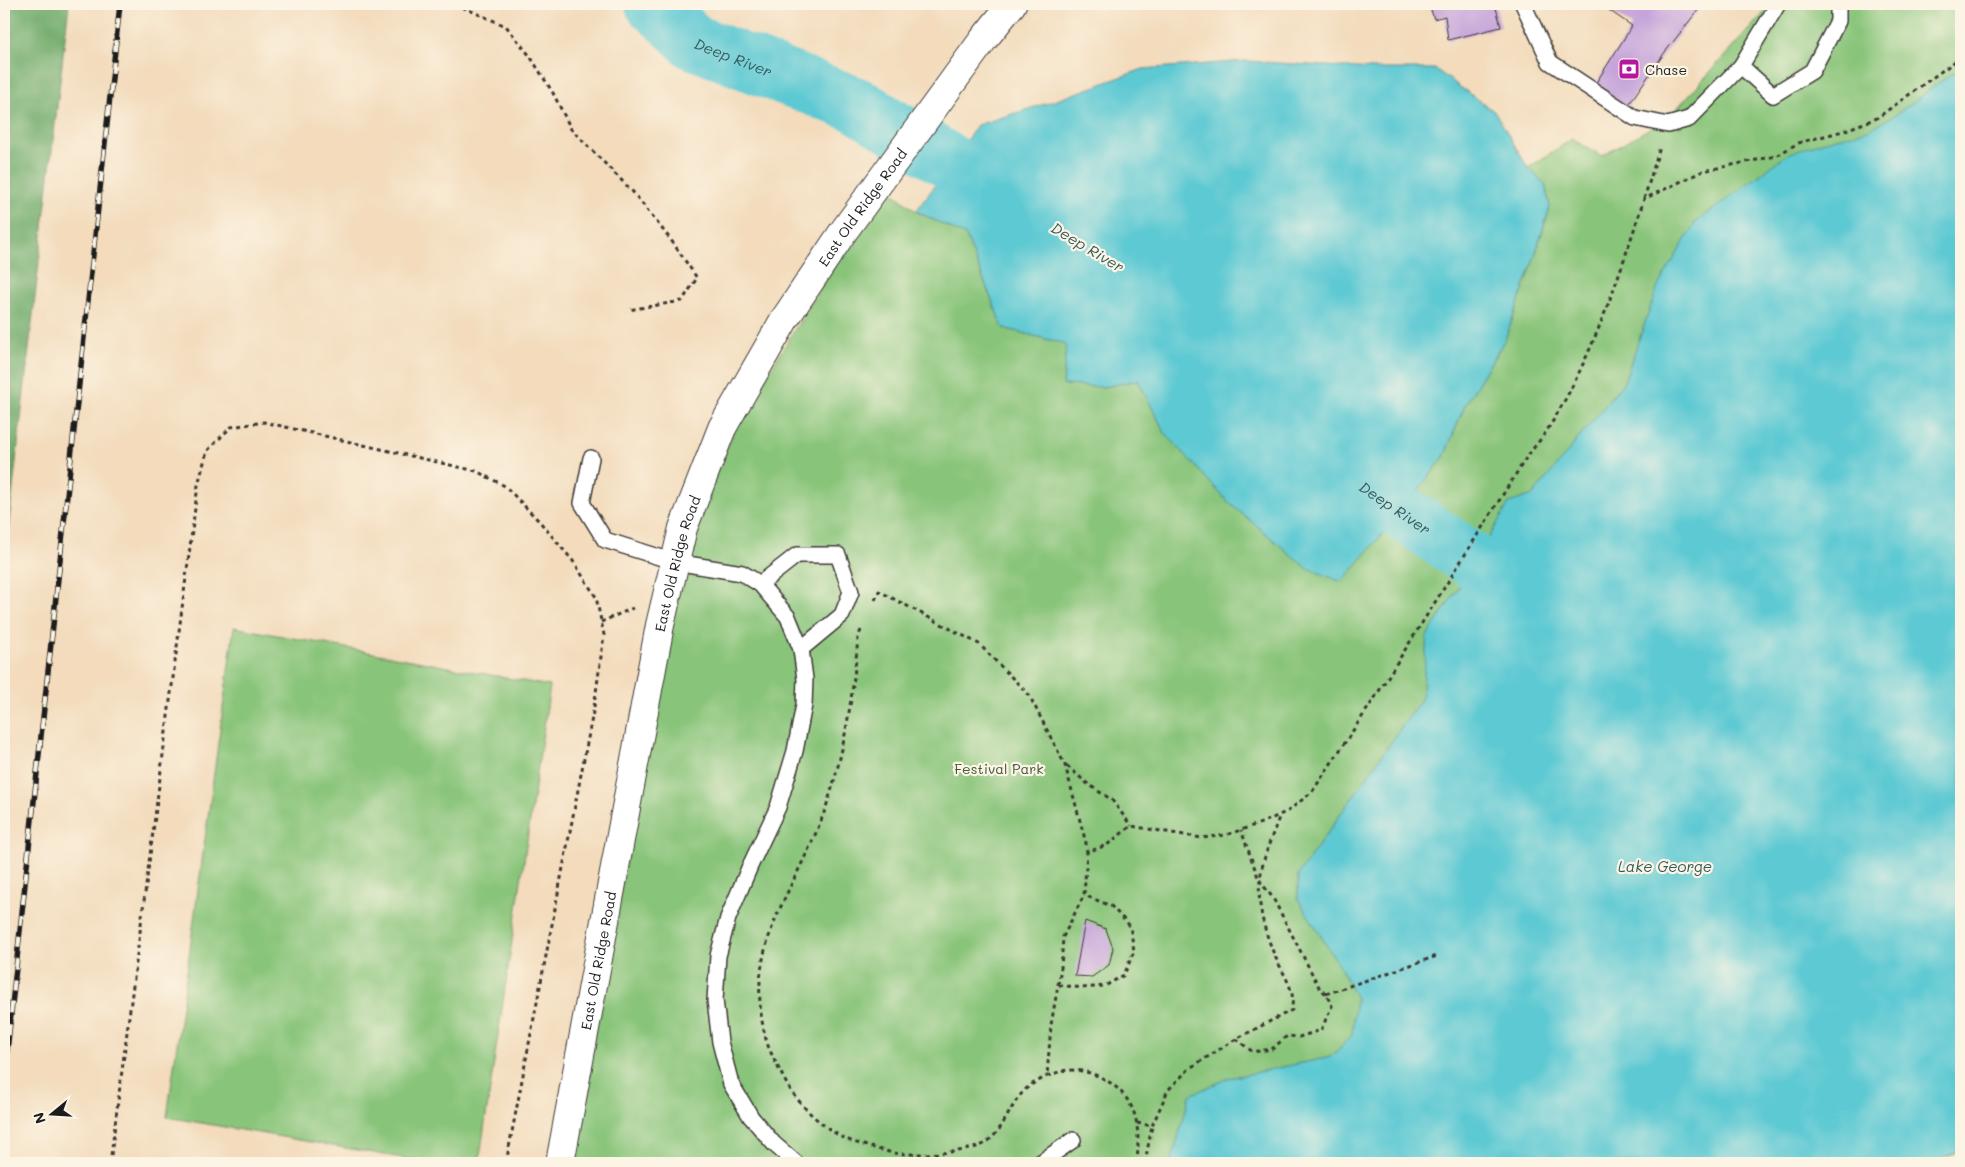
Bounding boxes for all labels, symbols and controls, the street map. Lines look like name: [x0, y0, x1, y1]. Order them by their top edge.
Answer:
water label: Deep River: [691, 33, 776, 81]
bank icon: Chase: [1617, 57, 1641, 81]
place label: Chase: [1645, 60, 1687, 79]
street label: East Old Ridge Road: [813, 144, 911, 270]
water label: Deep River: [1048, 217, 1129, 277]
water label: Deep River: [1356, 476, 1435, 539]
street label: East Old Ridge Road: [649, 492, 704, 633]
park label: Festival Park: [954, 759, 1044, 778]
water label: Lake George: [1618, 856, 1712, 876]
street label: East Old Ridge Road: [575, 890, 620, 1031]
north arrow: [28, 1090, 78, 1140]
text: N: [28, 1110, 50, 1126]

